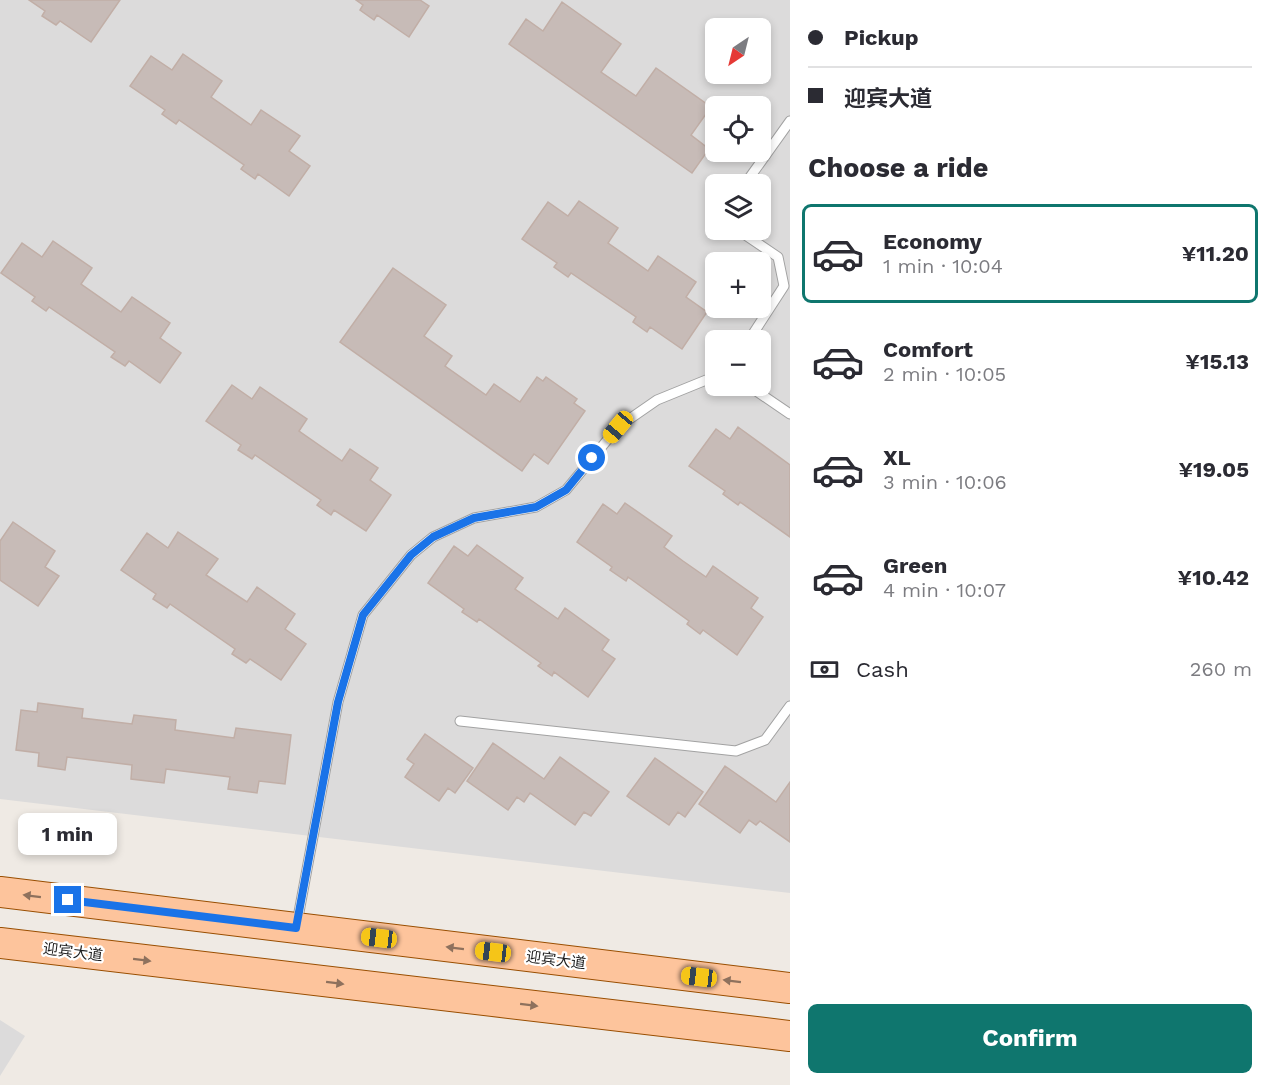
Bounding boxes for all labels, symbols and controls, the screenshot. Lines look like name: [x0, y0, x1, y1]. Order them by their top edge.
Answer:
north arrow: [705, 18, 771, 84]
map controls: [705, 18, 771, 396]
text: Pickup: [844, 25, 919, 50]
text: 迎宾大道: [844, 86, 932, 111]
button: locate: [705, 96, 771, 162]
text: Choose a ride: [808, 152, 988, 184]
button: layers: [705, 174, 771, 240]
icon: car: [811, 227, 865, 281]
text: Economy: [883, 229, 982, 254]
text: ¥11.20: [1182, 241, 1249, 266]
button: +: [705, 252, 771, 318]
text: 1 min · 10:04: [883, 254, 1003, 278]
button: −: [705, 330, 771, 396]
icon: car: [811, 335, 865, 389]
text: Comfort: [883, 337, 973, 362]
text: ¥15.13: [1185, 349, 1249, 374]
text: 2 min · 10:05: [883, 362, 1006, 386]
car: [600, 407, 636, 447]
icon: car: [811, 443, 865, 497]
route start: [578, 444, 605, 471]
text: XL: [883, 445, 911, 470]
text: ¥19.05: [1178, 457, 1249, 482]
text: 3 min · 10:06: [883, 470, 1007, 494]
icon: car: [811, 551, 865, 605]
text: Green: [883, 553, 947, 578]
text: ¥10.42: [1178, 565, 1249, 590]
text: 4 min · 10:07: [883, 578, 1006, 602]
icon: cash: [808, 653, 841, 686]
text: Cash: [856, 657, 909, 682]
text: 260 m: [1190, 657, 1252, 681]
callout: 1 min: [19, 813, 118, 855]
text: 1 min: [42, 822, 93, 846]
route end: [54, 886, 81, 913]
one-way arrow: [23, 891, 42, 900]
car: [360, 927, 398, 949]
street label: 迎宾大道: [42, 939, 104, 965]
car: [474, 941, 512, 963]
one-way arrow: [445, 943, 464, 952]
street label: 迎宾大道: [525, 947, 587, 973]
one-way arrow: [132, 955, 151, 965]
car: [680, 966, 718, 988]
one-way arrow: [722, 977, 741, 986]
one-way arrow: [326, 978, 345, 987]
one-way arrow: [519, 1001, 538, 1010]
button: Confirm: [808, 1004, 1252, 1073]

